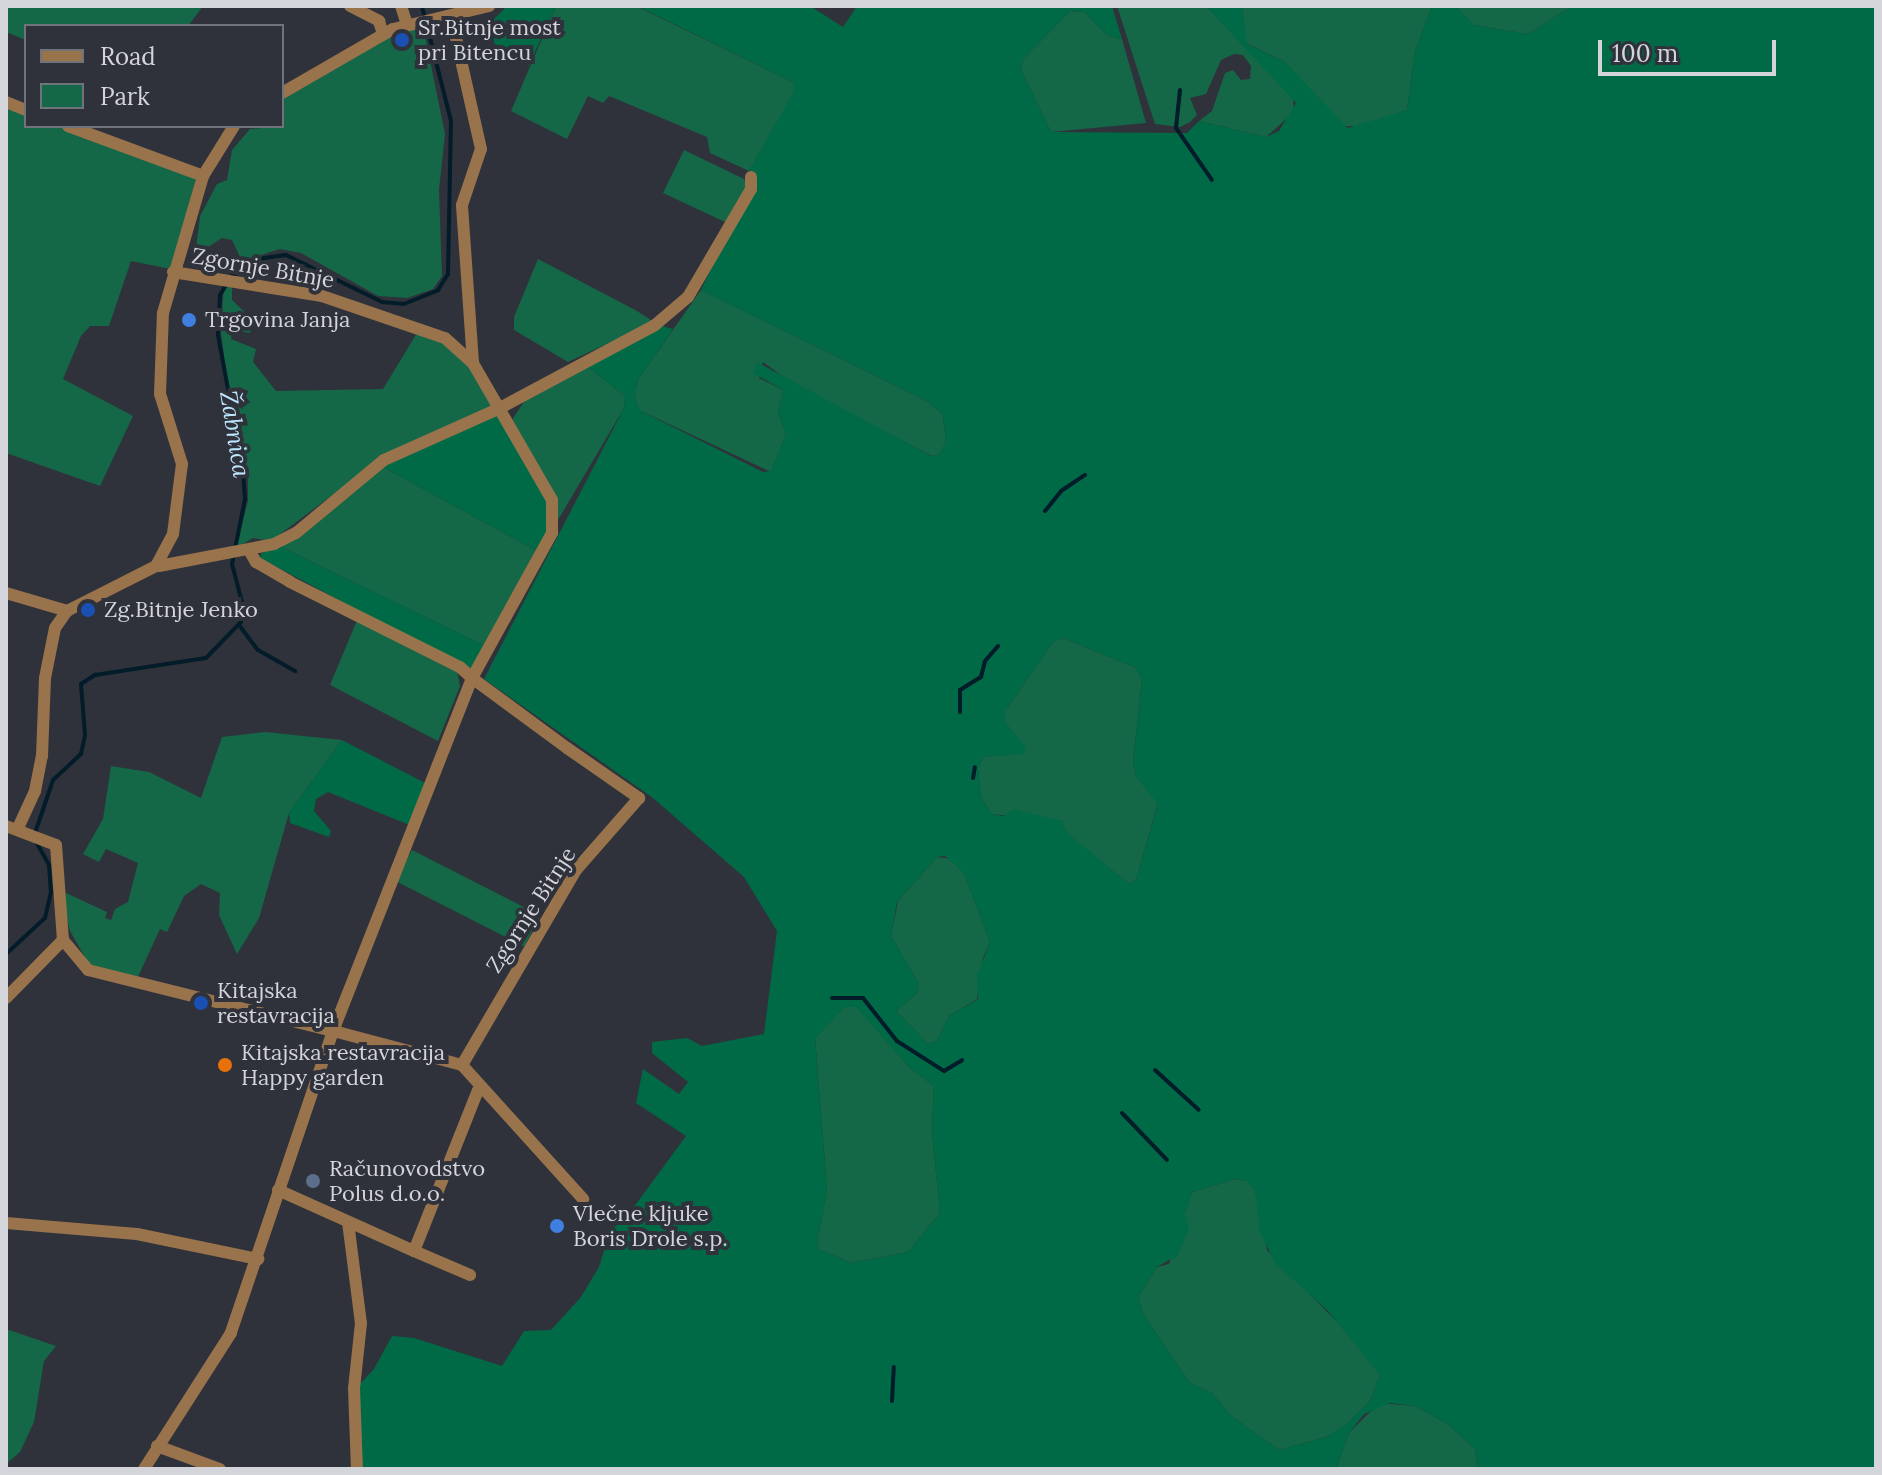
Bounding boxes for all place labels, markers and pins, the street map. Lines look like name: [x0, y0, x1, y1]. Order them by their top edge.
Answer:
place label: Sr.Bitnje most pri Bitencu: [418, 14, 561, 66]
marker: Sr.Bitnje most pri Bitencu: [393, 31, 411, 49]
place label: Trgovina Janja: [205, 307, 350, 333]
marker: Trgovina Janja: [180, 311, 198, 329]
place label: Zg.Bitnje Jenko: [104, 597, 258, 623]
marker: Zg.Bitnje Jenko: [79, 601, 97, 619]
place label: Kitajska restavracija: [217, 977, 335, 1028]
marker: Kitajska restavracija: [192, 994, 210, 1012]
place label: Kitajska restavracija Happy garden: [241, 1039, 445, 1090]
marker: Kitajska restavracija Happy garden: [216, 1056, 234, 1074]
place label: Računovodstvo Polus d.o.o.: [329, 1155, 485, 1206]
marker: Računovodstvo Polus d.o.o.: [304, 1172, 322, 1190]
place label: Vlečne kljuke Boris Drole s.p.: [573, 1200, 728, 1252]
marker: Vlečne kljuke Boris Drole s.p.: [548, 1217, 566, 1235]

